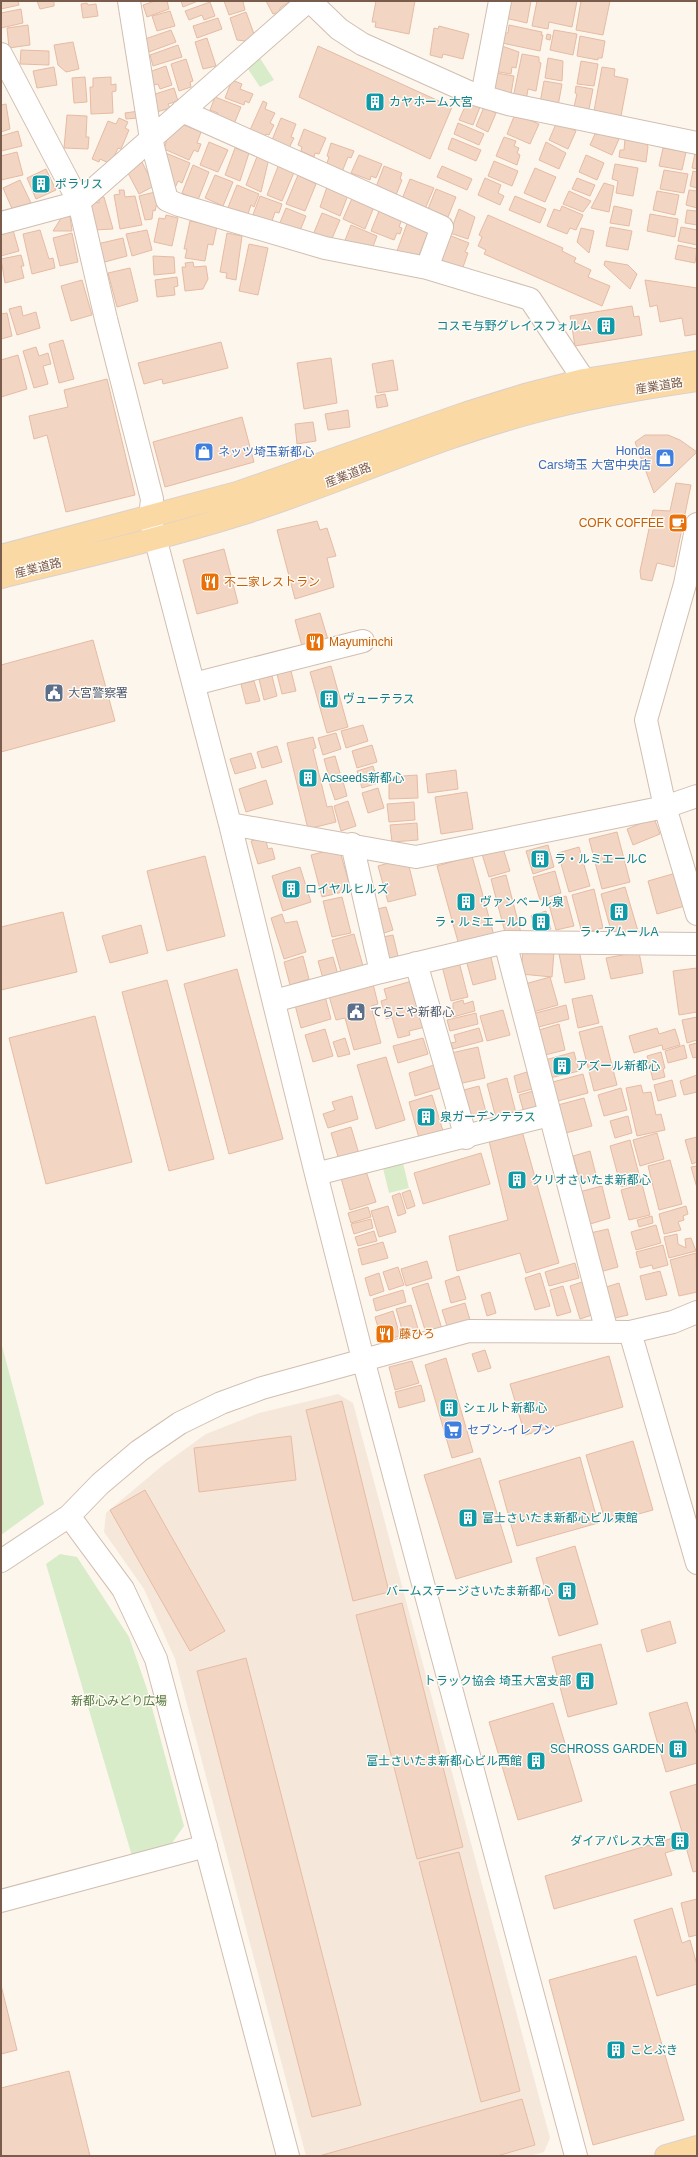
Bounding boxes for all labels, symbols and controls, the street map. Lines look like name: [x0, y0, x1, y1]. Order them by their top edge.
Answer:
building icon: カヤホーム大宮: [364, 91, 386, 113]
place label: カヤホーム大宮: [389, 95, 473, 109]
building icon: ポラリス: [30, 173, 52, 195]
place label: ポラリス: [55, 177, 103, 191]
building icon: コスモ与野グレイスフォルム: [595, 315, 617, 337]
place label: コスモ与野グレイスフォルム: [437, 319, 592, 333]
street label: 産業道路: [634, 375, 684, 397]
shop icon: ネッツ埼玉新都心: [193, 441, 215, 463]
place label: Honda Cars埼玉 大宮中央店: [538, 444, 651, 472]
place label: ネッツ埼玉新都心: [218, 445, 314, 459]
shop icon: Honda Cars埼玉 大宮中央店: [654, 447, 676, 469]
street label: 産業道路: [323, 460, 373, 490]
cafe icon: COFK COFFEE: [667, 512, 689, 534]
place label: COFK COFFEE: [579, 516, 664, 530]
street label: 産業道路: [13, 555, 63, 581]
restaurant icon: 不二家レストラン: [199, 571, 221, 593]
place label: 不二家レストラン: [224, 575, 320, 589]
restaurant icon: Mayuminchi: [304, 631, 326, 653]
place label: Mayuminchi: [329, 635, 393, 649]
public building icon: 大宮警察署: [43, 682, 65, 704]
place label: 大宮警察署: [68, 686, 128, 700]
building icon: ヴューテラス: [318, 688, 340, 710]
place label: ヴューテラス: [343, 692, 415, 706]
building icon: Acseeds新都心: [297, 767, 319, 789]
place label: Acseeds新都心: [322, 771, 404, 785]
building icon: ラ・ルミエールC: [529, 848, 551, 870]
place label: ラ・ルミエールC: [554, 852, 647, 866]
building icon: ロイヤルヒルズ: [280, 878, 302, 900]
place label: ロイヤルヒルズ: [305, 882, 389, 896]
building icon: ヴァンベール泉: [455, 891, 477, 913]
place label: ヴァンベール泉: [480, 895, 564, 909]
building icon: ラ・アムールA: [608, 901, 630, 923]
building icon: ラ・ルミエールD: [530, 911, 552, 933]
place label: ラ・ルミエールD: [434, 915, 527, 929]
place label: ラ・アムールA: [579, 925, 659, 939]
public building icon: てらこや新都心: [345, 1001, 367, 1023]
place label: てらこや新都心: [370, 1005, 454, 1019]
building icon: アズール新都心: [551, 1055, 573, 1077]
place label: アズール新都心: [576, 1059, 660, 1073]
building icon: 泉ガーデンテラス: [415, 1106, 437, 1128]
place label: 泉ガーデンテラス: [440, 1110, 536, 1124]
building icon: クリオさいたま新都心: [506, 1169, 528, 1191]
place label: クリオさいたま新都心: [531, 1173, 651, 1187]
restaurant icon: 藤ひろ: [374, 1323, 396, 1345]
place label: 藤ひろ: [399, 1327, 435, 1341]
building icon: シェルト新都心: [438, 1397, 460, 1419]
place label: シェルト新都心: [463, 1401, 547, 1415]
supermarket icon: セブン-イレブン: [442, 1419, 464, 1441]
place label: セブン-イレブン: [467, 1423, 555, 1437]
building icon: 富士さいたま新都心ビル東館: [457, 1507, 479, 1529]
place label: 富士さいたま新都心ビル東館: [482, 1511, 638, 1525]
building icon: バームステージさいたま新都心: [556, 1580, 578, 1602]
place label: バームステージさいたま新都心: [386, 1584, 553, 1598]
building icon: トラック協会 埼玉大宮支部: [574, 1670, 596, 1692]
place label: トラック協会 埼玉大宮支部: [424, 1674, 571, 1688]
park label: 新都心みどり広場: [71, 1694, 167, 1708]
building icon: SCHROSS GARDEN: [667, 1738, 689, 1760]
place label: SCHROSS GARDEN: [550, 1742, 664, 1756]
building icon: 富士さいたま新都心ビル西館: [525, 1750, 547, 1772]
place label: 富士さいたま新都心ビル西館: [366, 1754, 522, 1768]
building icon: ダイアパレス大宮: [669, 1830, 691, 1852]
place label: ダイアパレス大宮: [570, 1834, 666, 1848]
building icon: ことぶき: [605, 2039, 627, 2061]
place label: ことぶき: [630, 2043, 678, 2057]

